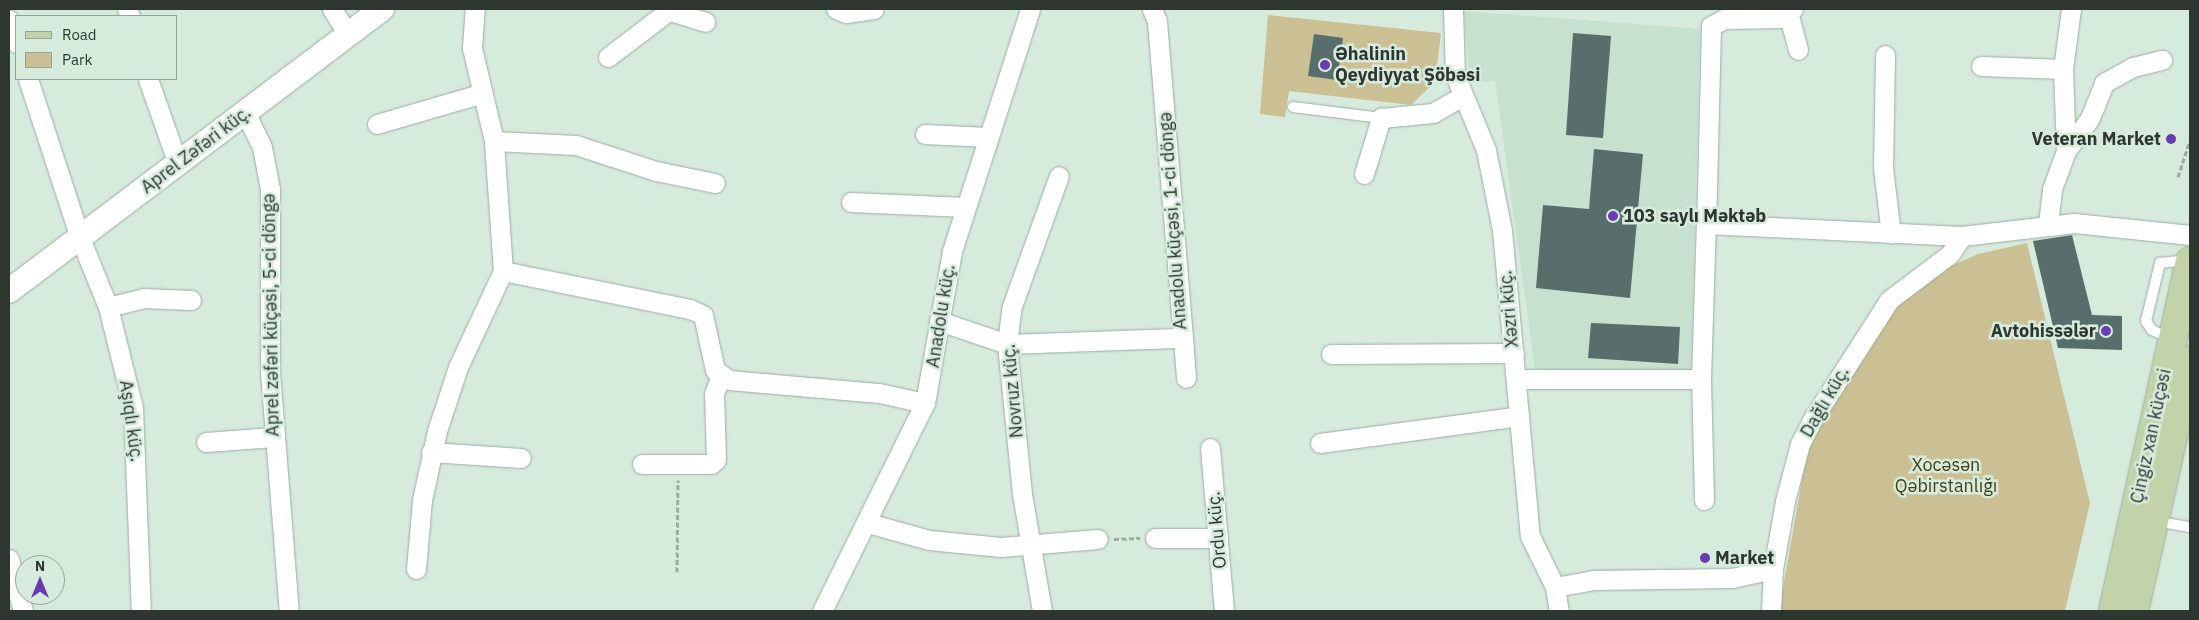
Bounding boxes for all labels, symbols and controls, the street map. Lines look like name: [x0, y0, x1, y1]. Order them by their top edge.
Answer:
legend: [15, 15, 178, 80]
text: Road: [62, 25, 97, 44]
place label: Əhalinin Qeydiyyat Şöbəsi: [1335, 44, 1480, 86]
text: Park: [62, 50, 92, 69]
marker: Əhalinin Qeydiyyat Şöbəsi: [1319, 59, 1331, 71]
street label: Aprel Zəfəri küç.: [137, 102, 255, 198]
street label: Anadolu küçəsi, 1-ci döngə: [1155, 112, 1191, 330]
place label: Veteran Market: [2031, 128, 2161, 150]
marker: Veteran Market: [2165, 133, 2177, 145]
street label: Aprel zəfəri küçəsi, 5-ci döngə: [258, 193, 284, 437]
place label: 103 saylı Məktəb: [1623, 205, 1766, 227]
marker: 103 saylı Məktəb: [1607, 210, 1619, 222]
street label: Anadolu küç.: [922, 263, 960, 369]
street label: Xəzri küç.: [1495, 269, 1523, 349]
place label: Avtohissələr: [1991, 320, 2096, 342]
marker: Avtohissələr: [2100, 325, 2112, 337]
street label: Novruz küç.: [998, 343, 1028, 439]
street label: Dağlı küç.: [1796, 363, 1854, 441]
street label: Çingiz xan küçəsi: [2126, 367, 2176, 505]
street label: Aşıqlı küç.: [115, 379, 147, 463]
park label: Xocəsən Qəbirstanlığı: [1895, 455, 1997, 498]
street label: Ordu küç.: [1203, 490, 1231, 570]
place label: Market: [1715, 547, 1774, 569]
marker: Market: [1699, 552, 1711, 564]
north arrow: [15, 555, 65, 605]
text: N: [35, 557, 45, 575]

